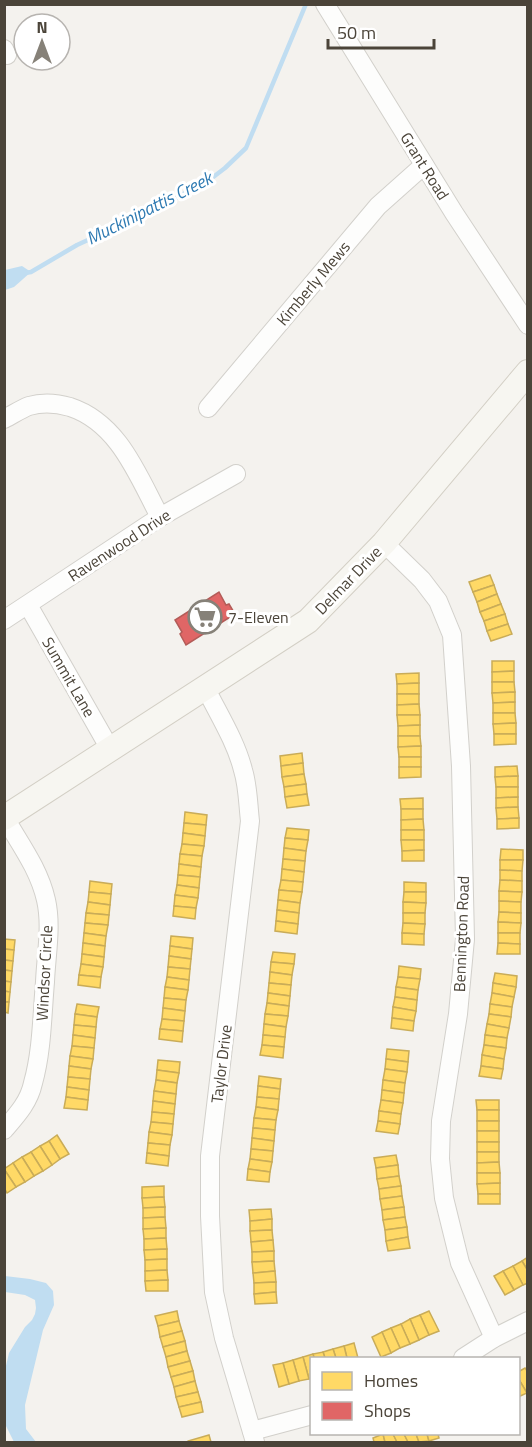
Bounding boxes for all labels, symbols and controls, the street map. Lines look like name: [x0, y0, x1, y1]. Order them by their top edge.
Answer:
north arrow: [12, 12, 72, 72]
scale bar: [328, 12, 434, 50]
text: N: [36, 15, 48, 39]
text: 50 m: [337, 19, 376, 46]
street label: Grant Road: [395, 128, 455, 204]
water label: Muckinipattis Creek: [81, 164, 219, 252]
street label: Kimberly Mews: [270, 235, 356, 331]
street label: Ravenwood Drive: [63, 503, 175, 587]
street label: Delmar Drive: [309, 540, 387, 620]
supermarket icon: 7-Eleven: [187, 599, 223, 635]
place label: 7-Eleven: [228, 605, 289, 629]
street label: Summit Lane: [36, 632, 102, 722]
street label: Bennington Road: [447, 875, 475, 993]
street label: Windsor Circle: [30, 924, 58, 1022]
street label: Taylor Drive: [204, 1023, 238, 1105]
legend: [310, 1357, 520, 1435]
text: Homes: [364, 1367, 418, 1394]
text: Shops: [364, 1397, 411, 1424]

